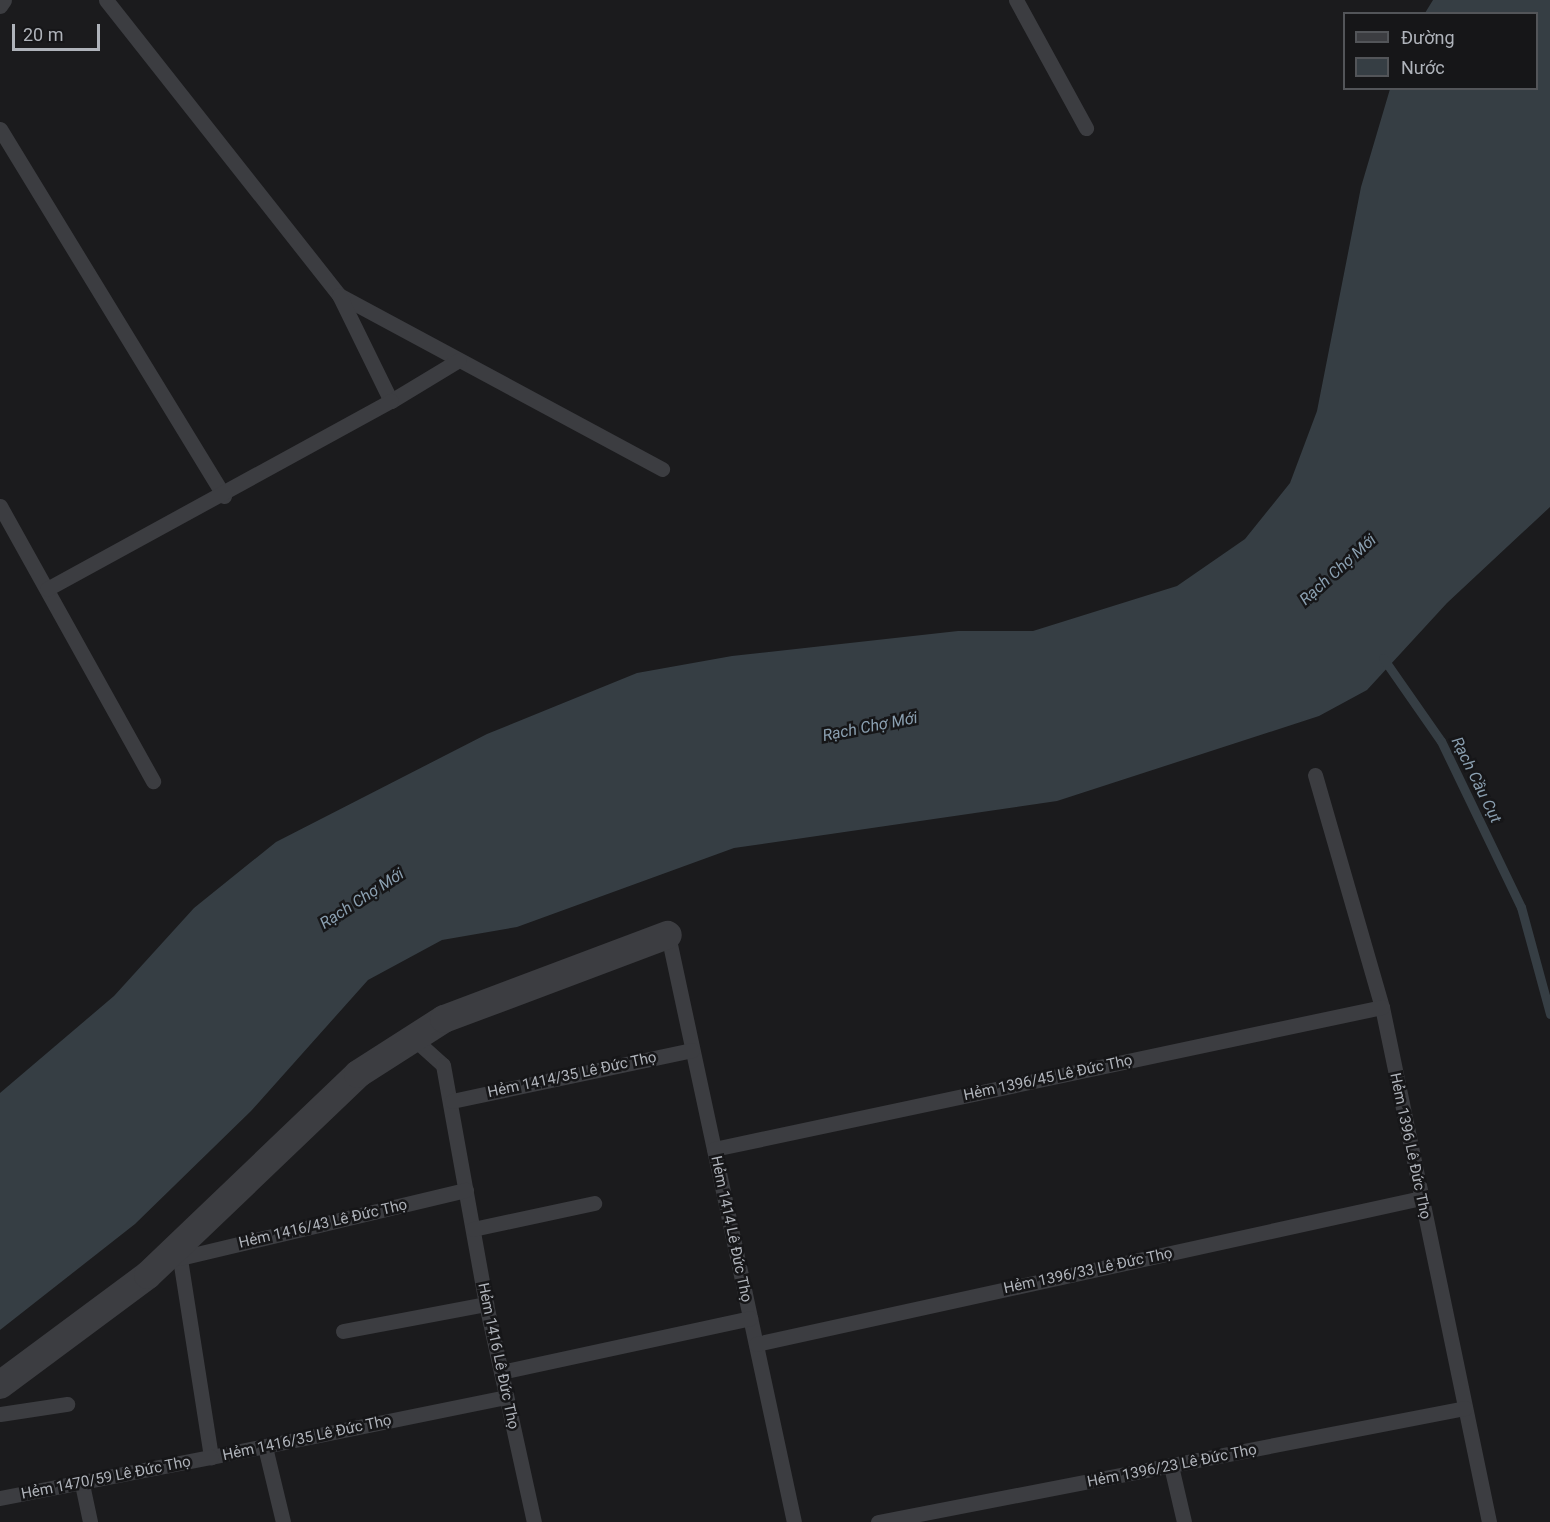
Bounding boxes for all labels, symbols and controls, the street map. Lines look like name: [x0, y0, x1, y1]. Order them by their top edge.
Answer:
scale bar: [15, 12, 104, 50]
legend: [1343, 12, 1538, 90]
text: 20 m: [23, 24, 63, 45]
text: Đường: [1401, 27, 1455, 48]
text: Nước: [1401, 57, 1445, 78]
water label: Rạch Chợ Mới: [1296, 531, 1380, 609]
water label: Rạch Chợ Mới: [821, 708, 919, 746]
water label: Rạch Cầu Cụt: [1447, 734, 1505, 826]
water label: Rạch Chợ Mới: [316, 865, 408, 933]
street label: Hẻm 1414/35 Lê Đức Thọ: [486, 1048, 658, 1102]
street label: Hẻm 1396/45 Lê Đức Thọ: [962, 1051, 1134, 1105]
street label: Hẻm 1396 Lê Đức Thọ: [1386, 1071, 1434, 1221]
street label: Hẻm 1414 Lê Đức Thọ: [707, 1154, 755, 1304]
street label: Hẻm 1416/43 Lê Đức Thọ: [237, 1196, 409, 1252]
street label: Hẻm 1396/33 Lê Đức Thọ: [1002, 1244, 1174, 1298]
street label: Hẻm 1416 Lê Đức Thọ: [474, 1281, 522, 1431]
street label: Hẻm 1416/35 Lê Đức Thọ: [221, 1411, 393, 1465]
street label: Hẻm 1396/23 Lê Đức Thọ: [1086, 1441, 1258, 1491]
street label: Hẻm 1470/59 Lê Đức Thọ: [20, 1453, 192, 1503]

